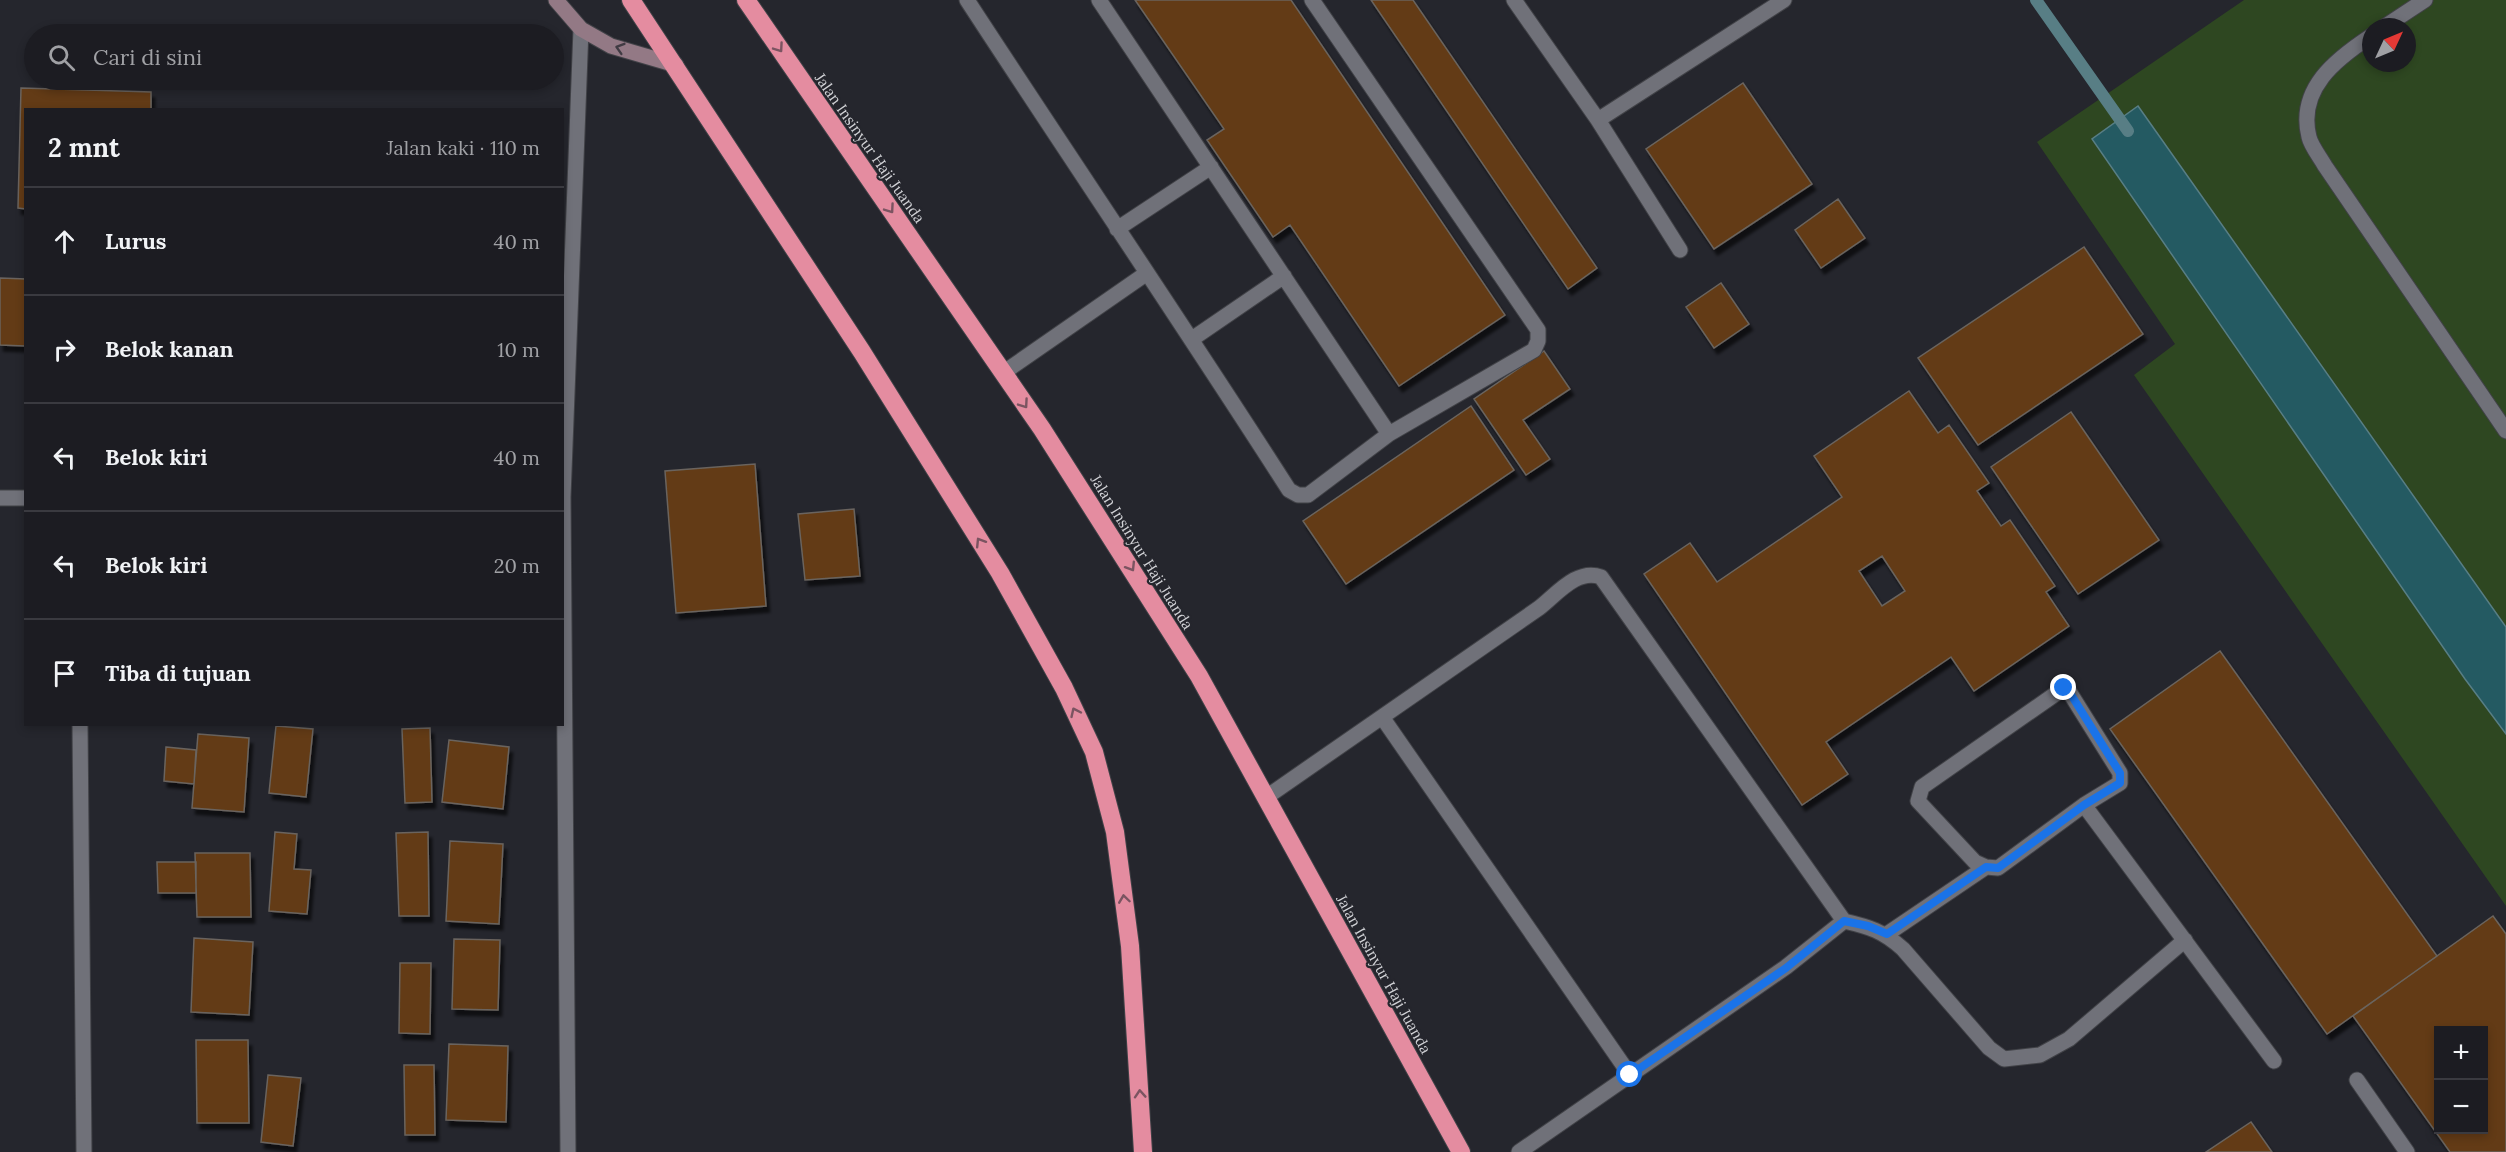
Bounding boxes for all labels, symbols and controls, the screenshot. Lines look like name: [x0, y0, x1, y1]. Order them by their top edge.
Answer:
north arrow: [2362, 18, 2416, 72]
search box: [24, 24, 564, 90]
icon: search: [45, 41, 78, 74]
one-way arrow: [772, 42, 783, 53]
text: Cari di sini: [93, 43, 202, 71]
one-way arrow: [615, 43, 626, 55]
street label: Jalan Insinyur Haji Juanda: [810, 68, 929, 227]
text: 2 mnt: [48, 131, 120, 164]
text: Jalan kaki · 110 m: [386, 135, 540, 160]
one-way arrow: [883, 202, 894, 213]
icon: ahead: [48, 225, 81, 258]
text: Lurus: [105, 227, 167, 255]
text: 40 m: [494, 229, 540, 254]
icon: right: [48, 333, 81, 366]
text: Belok kanan: [105, 335, 234, 363]
text: 10 m: [497, 337, 540, 362]
one-way arrow: [1017, 397, 1028, 408]
icon: left: [48, 441, 81, 474]
text: Belok kiri: [105, 443, 207, 471]
text: 40 m: [494, 445, 540, 470]
street label: Jalan Insinyur Haji Juanda: [1086, 470, 1198, 633]
one-way arrow: [976, 538, 987, 549]
icon: left: [48, 549, 81, 582]
text: Belok kiri: [105, 551, 207, 579]
text: 20 m: [494, 553, 540, 578]
one-way arrow: [1124, 561, 1136, 571]
icon: arrive: [48, 657, 81, 690]
text: Tiba di tujuan: [105, 659, 251, 687]
route end: [2050, 674, 2076, 700]
one-way arrow: [1071, 707, 1083, 718]
street label: Jalan Insinyur Haji Juanda: [1332, 890, 1436, 1057]
one-way arrow: [1118, 895, 1130, 904]
map controls: [2434, 1026, 2488, 1134]
button: +: [2434, 1026, 2488, 1080]
route start: [1616, 1061, 1642, 1087]
button: −: [2434, 1080, 2488, 1134]
one-way arrow: [1134, 1089, 1147, 1098]

